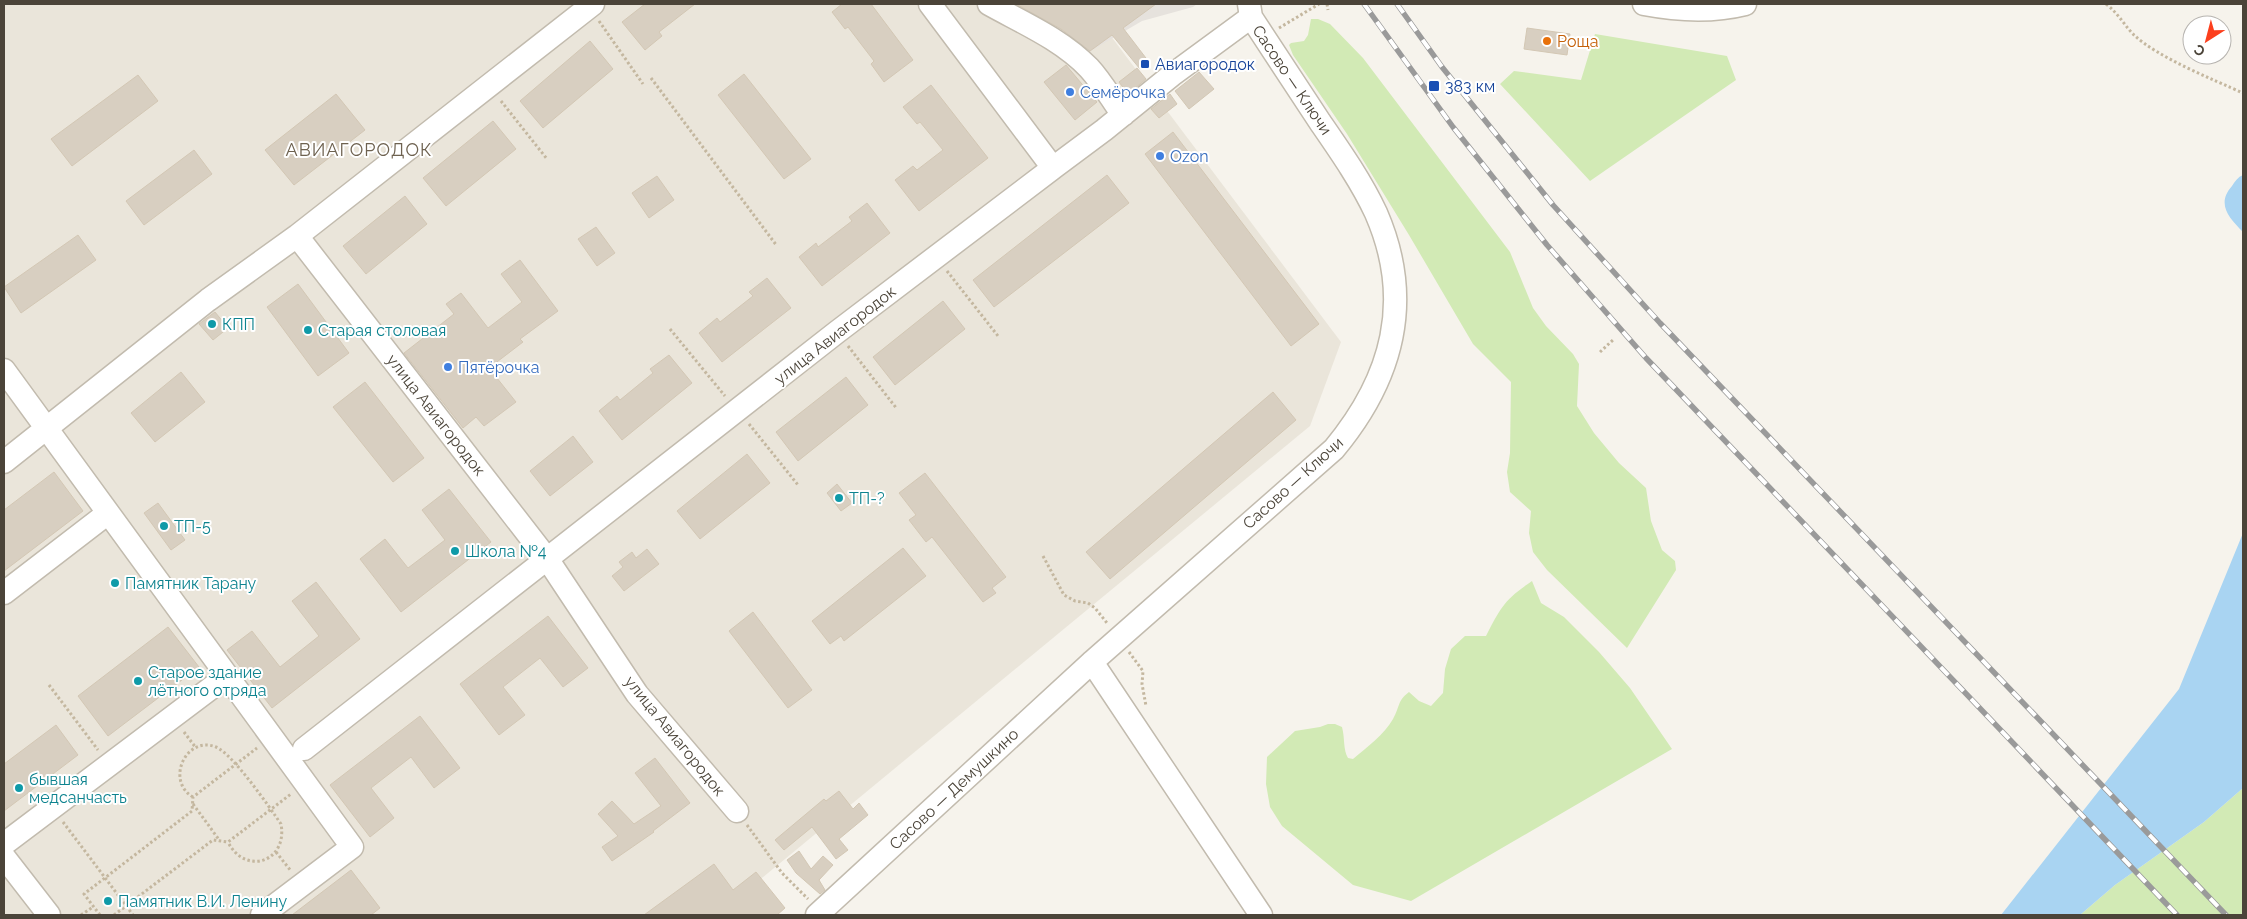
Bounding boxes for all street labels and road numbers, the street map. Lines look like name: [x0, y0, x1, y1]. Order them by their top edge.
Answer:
street label: Сасово — Ключи: [1248, 22, 1336, 138]
street label: улица Авиагородок: [770, 282, 900, 388]
street label: улица Авиагородок: [383, 350, 489, 480]
street label: Сасово — Ключи: [1239, 433, 1347, 533]
street label: улица Авиагородок: [621, 672, 729, 800]
street label: Сасово — Демушкино: [886, 724, 1022, 854]

